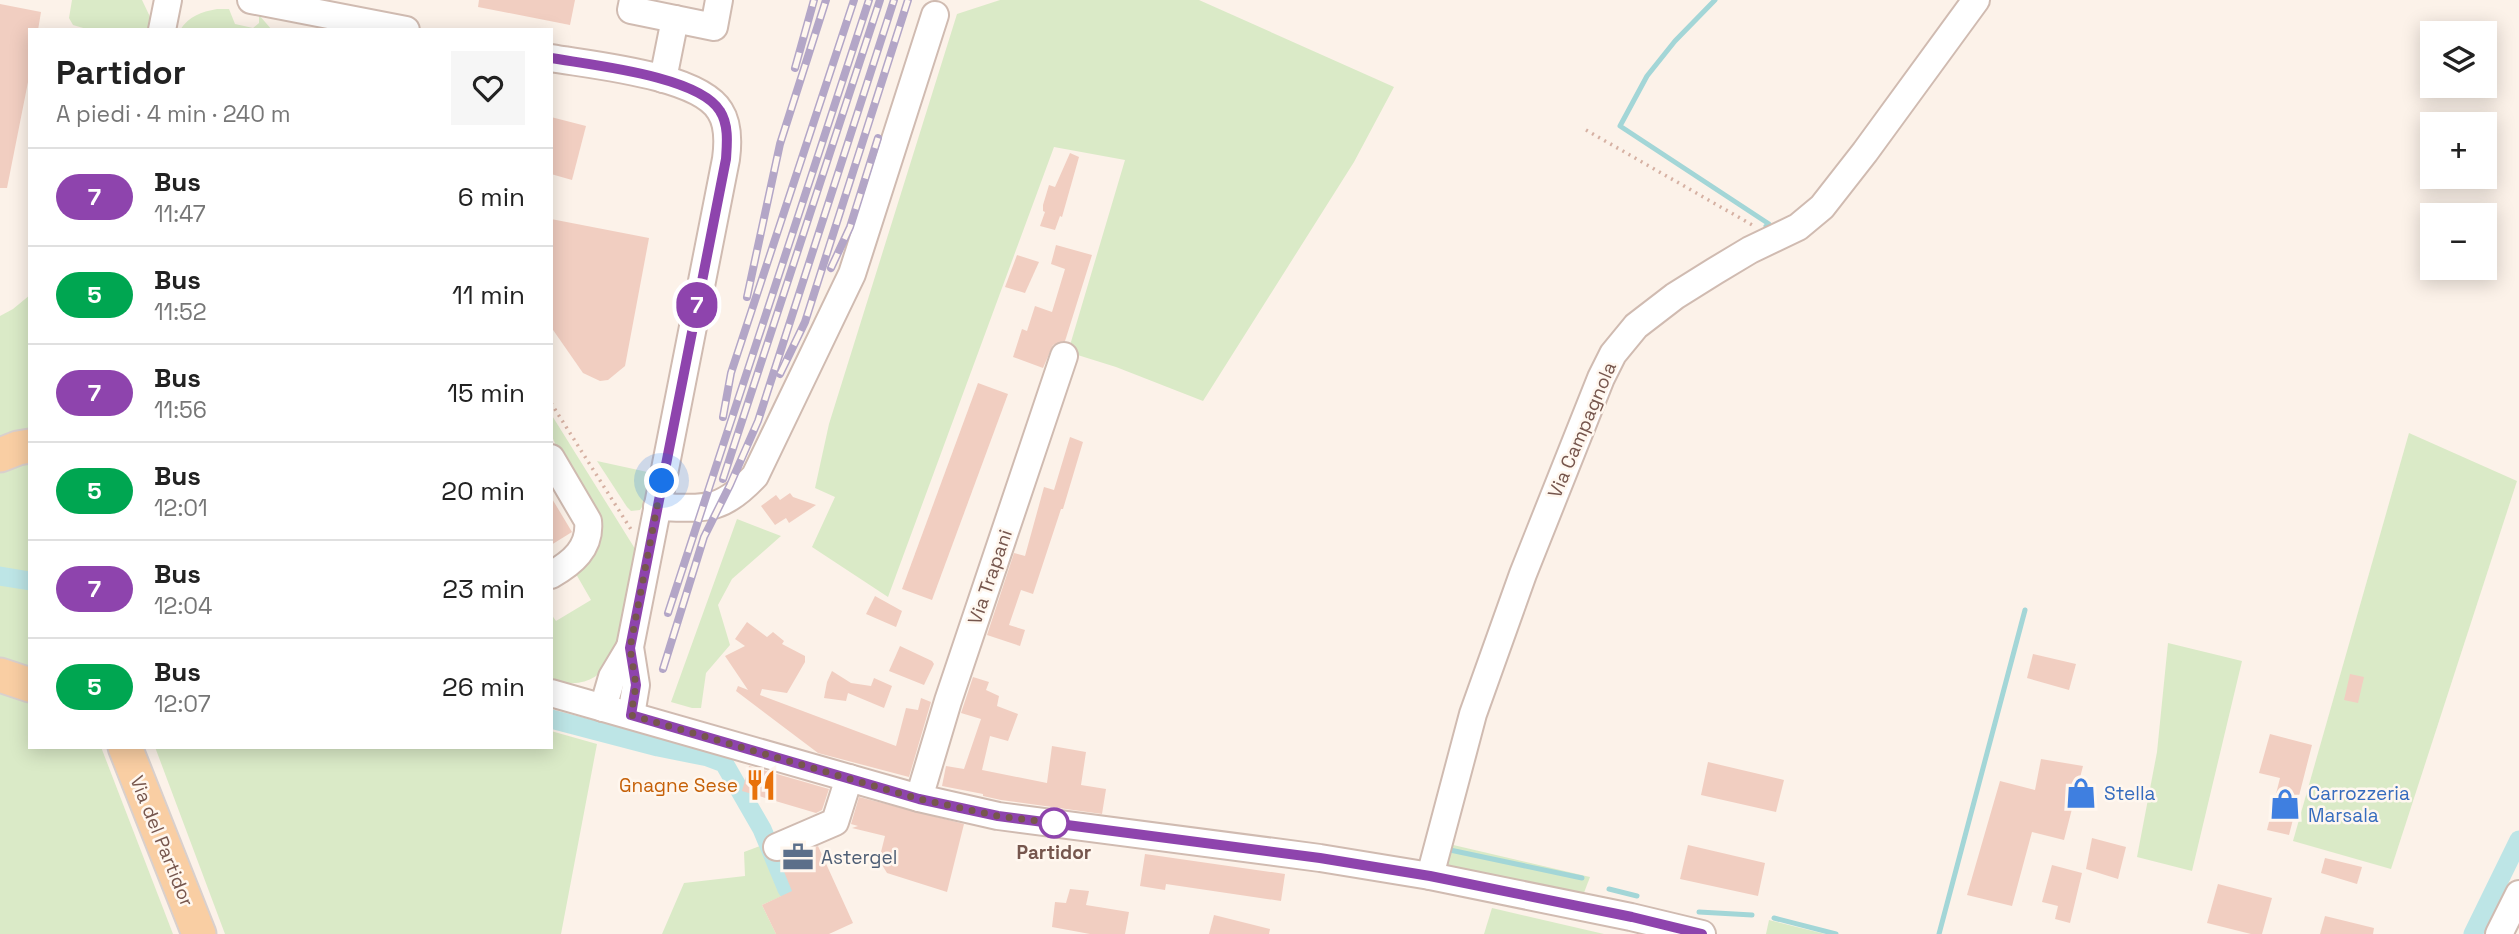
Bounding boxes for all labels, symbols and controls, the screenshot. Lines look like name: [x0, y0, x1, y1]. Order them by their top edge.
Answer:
map controls: [2420, 21, 2497, 280]
button: layers: [2420, 21, 2497, 98]
button: heart: [451, 51, 525, 125]
text: Partidor: [56, 52, 186, 94]
text: A piedi · 4 min · 240 m: [56, 99, 291, 129]
button: +: [2420, 112, 2497, 189]
text: Bus: [154, 165, 201, 199]
text: 6 min: [458, 180, 525, 214]
text: 7: [88, 181, 101, 212]
text: 11:47: [154, 199, 206, 229]
button: −: [2420, 203, 2497, 280]
text: Bus: [154, 263, 201, 297]
text: 11 min: [452, 278, 525, 312]
text: 5: [87, 279, 102, 310]
line badge: 7: [674, 282, 720, 328]
text: 7: [690, 289, 704, 320]
text: 11:52: [154, 297, 207, 327]
street label: Via Campagnola: [1542, 358, 1622, 502]
text: Bus: [154, 361, 201, 395]
text: 15 min: [447, 376, 525, 410]
text: 7: [88, 377, 101, 408]
text: 11:56: [154, 395, 207, 425]
text: Bus: [154, 459, 201, 493]
your location: [644, 463, 679, 498]
text: 20 min: [441, 474, 525, 508]
text: 5: [87, 475, 102, 506]
text: 12:01: [154, 493, 208, 523]
street label: Via Trapani: [962, 526, 1018, 628]
text: Bus: [154, 557, 201, 591]
text: 23 min: [442, 572, 525, 606]
text: 7: [88, 573, 101, 604]
text: 12:04: [154, 591, 212, 621]
text: Bus: [154, 655, 201, 689]
text: 26 min: [442, 670, 525, 704]
text: 5: [87, 671, 102, 702]
text: 12:07: [154, 689, 211, 719]
restaurant icon: Gnagne Sese: [744, 768, 778, 802]
street label: Via del Partidor: [124, 772, 200, 910]
place label: Gnagne Sese: [619, 773, 738, 798]
shop icon: Stella: [2064, 776, 2098, 810]
place label: Stella: [2104, 781, 2156, 806]
place label: Carrozzeria Marsala: [2308, 781, 2410, 828]
shop icon: Carrozzeria Marsala: [2268, 787, 2302, 821]
marker: Partidor: [1039, 808, 1069, 838]
office icon: Astergel: [781, 840, 815, 874]
place label: Partidor: [1017, 840, 1091, 865]
place label: Astergel: [821, 845, 897, 870]

